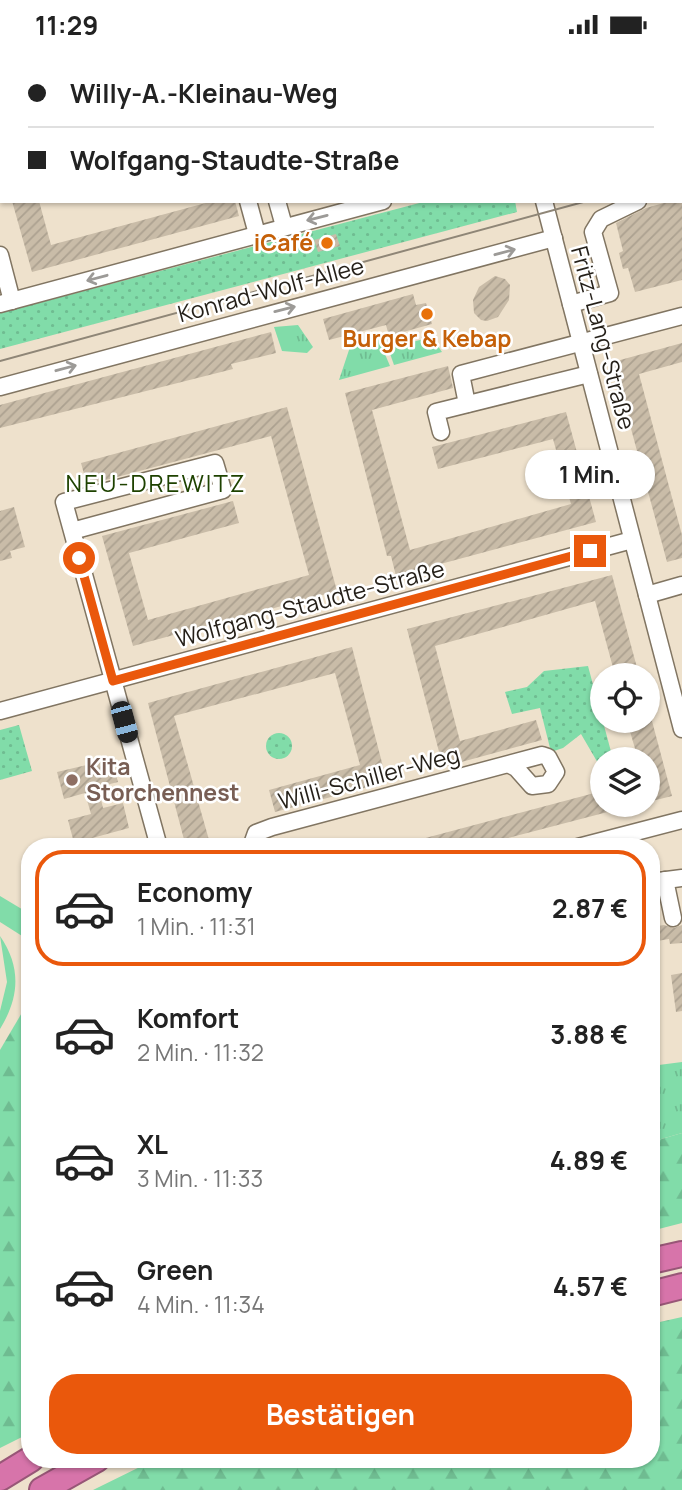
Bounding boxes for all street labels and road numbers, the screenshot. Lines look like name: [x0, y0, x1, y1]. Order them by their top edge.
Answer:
street label: Fritz-Lang-Straße: [564, 242, 644, 433]
street label: Konrad-Wolf-Allee: [174, 249, 367, 329]
street label: Wolfgang-Staudte-Straße: [172, 552, 448, 654]
street label: Willi-Schiller-Weg: [275, 737, 463, 817]

